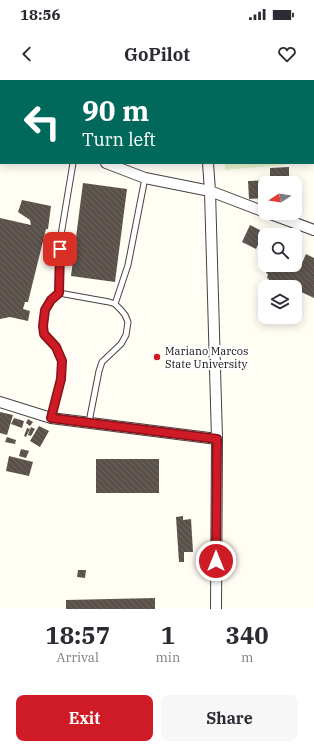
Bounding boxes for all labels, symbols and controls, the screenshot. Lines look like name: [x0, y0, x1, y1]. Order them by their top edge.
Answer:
text: 18:56: [20, 5, 61, 24]
icon: back: [16, 43, 38, 65]
text: GoPilot: [124, 43, 190, 66]
icon: heart: [276, 43, 298, 65]
text: 90 m: [82, 92, 149, 129]
icon: left: [16, 96, 68, 148]
text: Turn left: [82, 128, 156, 151]
north arrow: [258, 176, 302, 220]
map controls: [258, 176, 302, 324]
button: search: [258, 228, 302, 272]
pin: [43, 232, 77, 266]
icon: arrive: [49, 238, 71, 260]
button: layers: [258, 280, 302, 324]
place label: Mariano Marcos State University: [165, 344, 248, 371]
marker: Mariano Marcos State University: [152, 352, 162, 362]
position arrow: [195, 540, 237, 582]
text: 18:57: [45, 619, 110, 651]
text: 1: [161, 619, 175, 651]
text: 340: [226, 619, 269, 651]
text: Arrival: [57, 649, 99, 666]
text: min: [155, 649, 180, 666]
text: m: [241, 649, 253, 666]
button: Exit: [16, 695, 153, 741]
button: Share: [161, 695, 298, 741]

